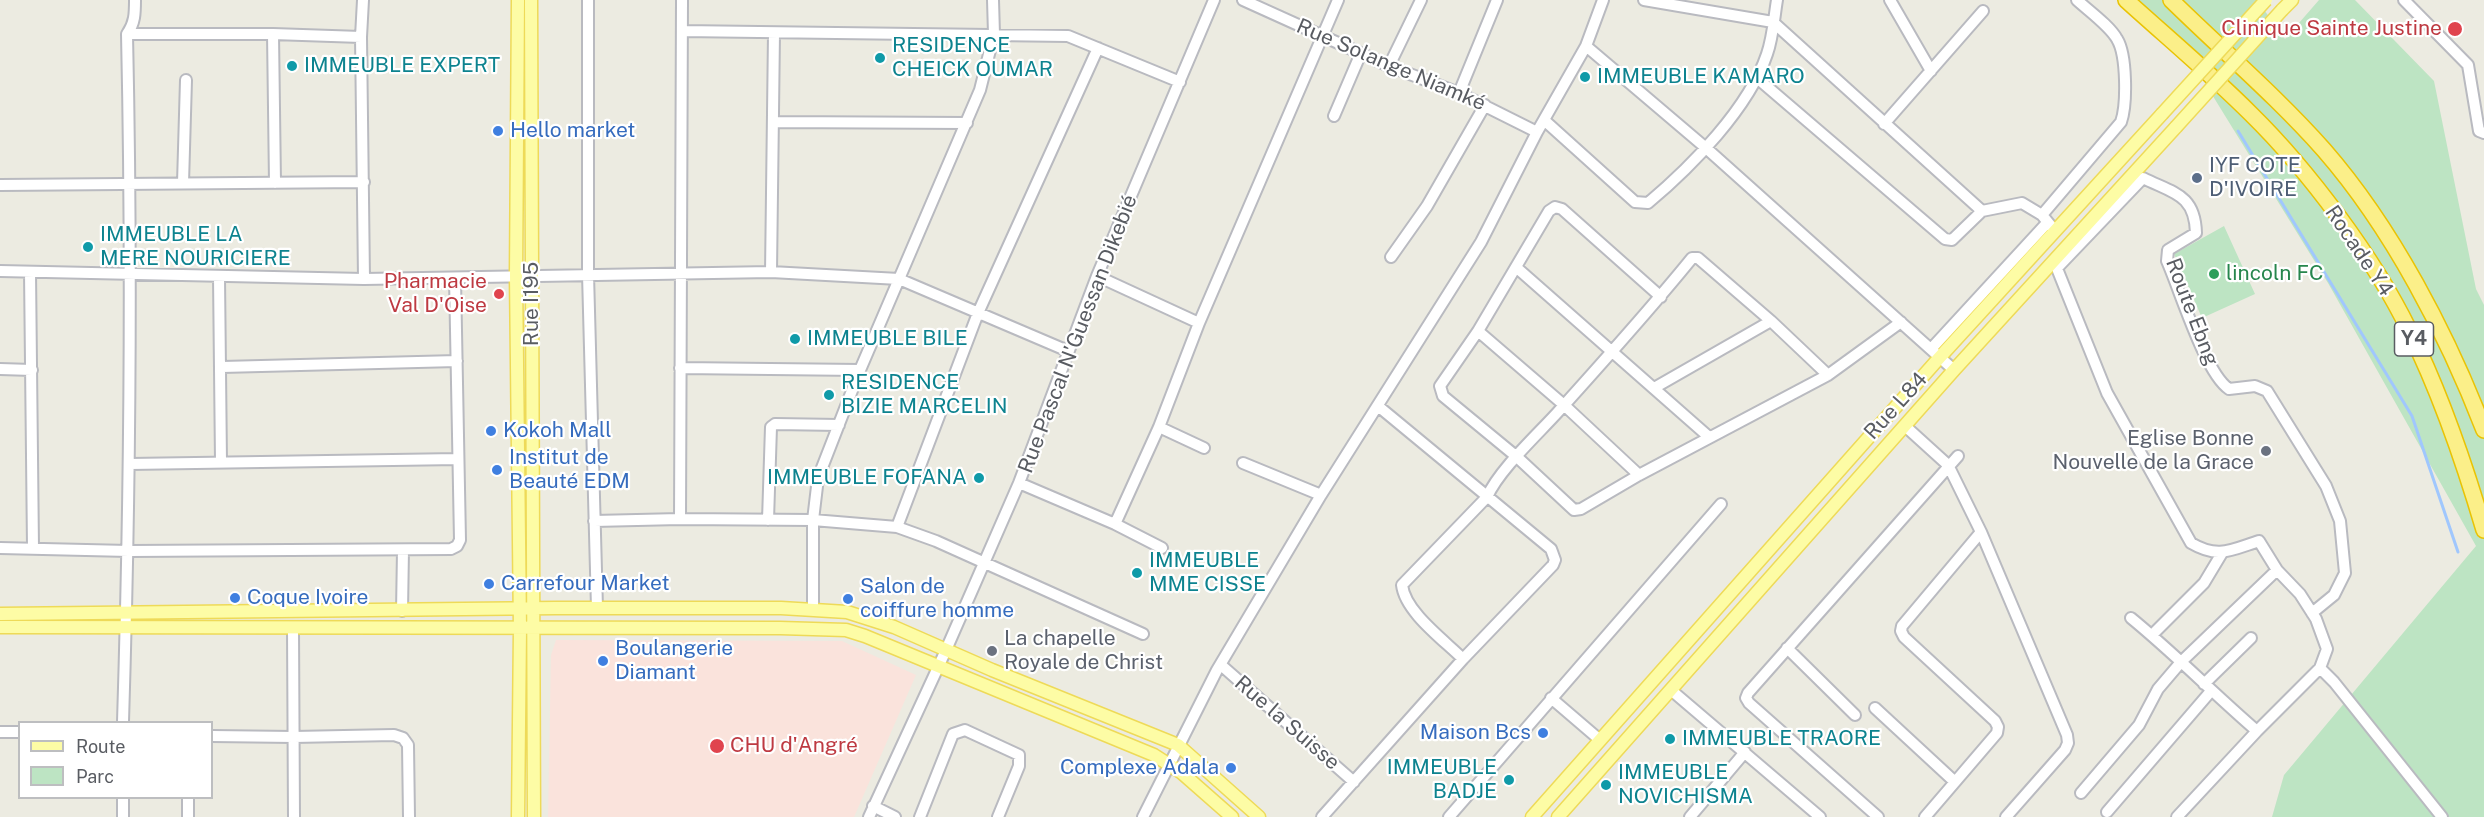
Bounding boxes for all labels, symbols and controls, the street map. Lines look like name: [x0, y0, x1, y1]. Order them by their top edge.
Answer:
street label: Rue Solange Niamké: [1293, 14, 1489, 116]
place label: Clinique Sainte Justine: [2221, 16, 2442, 42]
marker: Clinique Sainte Justine: [2446, 20, 2464, 38]
place label: RESIDENCE CHEICK OUMAR: [892, 33, 1053, 83]
marker: RESIDENCE CHEICK OUMAR: [873, 51, 887, 65]
place label: IMMEUBLE EXPERT: [304, 53, 500, 79]
marker: IMMEUBLE EXPERT: [285, 59, 299, 73]
place label: IMMEUBLE KAMARO: [1597, 64, 1805, 90]
marker: IMMEUBLE KAMARO: [1578, 70, 1592, 84]
place label: Hello market: [510, 118, 636, 144]
marker: Hello market: [491, 124, 505, 138]
place label: IYF COTE D'IVOIRE: [2209, 153, 2301, 203]
marker: IYF COTE D'IVOIRE: [2190, 171, 2204, 185]
street label: Rue Pascal N'Guessan Dikebié: [1013, 191, 1143, 477]
street label: Rocade Y4: [2319, 201, 2399, 301]
place label: IMMEUBLE LA MERE NOURICIERE: [100, 222, 291, 272]
marker: IMMEUBLE LA MERE NOURICIERE: [81, 240, 95, 254]
street label: Route Ebng: [2160, 255, 2224, 369]
place label: lincoln FC: [2226, 261, 2323, 287]
street label: Rue I195: [519, 262, 545, 346]
marker: lincoln FC: [2207, 267, 2221, 281]
place label: Pharmacie Val D'Oise: [384, 269, 487, 319]
marker: Pharmacie Val D'Oise: [492, 287, 506, 301]
road number: Y4: [2394, 322, 2434, 356]
place label: IMMEUBLE BILE: [807, 326, 968, 352]
marker: IMMEUBLE BILE: [788, 332, 802, 346]
street label: Rue L84: [1859, 367, 1933, 445]
place label: RESIDENCE BIZIE MARCELIN: [841, 370, 1008, 420]
marker: RESIDENCE BIZIE MARCELIN: [822, 388, 836, 402]
place label: Kokoh Mall: [503, 418, 612, 444]
marker: Kokoh Mall: [484, 424, 498, 438]
place label: Eglise Bonne Nouvelle de la Grace: [2053, 426, 2254, 476]
marker: Eglise Bonne Nouvelle de la Grace: [2259, 444, 2273, 458]
place label: Institut de Beauté EDM: [509, 445, 630, 495]
marker: Institut de Beauté EDM: [490, 463, 504, 477]
place label: IMMEUBLE FOFANA: [767, 465, 967, 491]
marker: IMMEUBLE FOFANA: [972, 471, 986, 485]
place label: IMMEUBLE MME CISSE: [1149, 548, 1266, 598]
marker: IMMEUBLE MME CISSE: [1130, 566, 1144, 580]
place label: Carrefour Market: [501, 571, 670, 597]
place label: Salon de coiffure homme: [860, 574, 1014, 624]
marker: Carrefour Market: [482, 577, 496, 591]
place label: Coque Ivoire: [247, 585, 368, 611]
marker: Coque Ivoire: [228, 591, 242, 605]
marker: Salon de coiffure homme: [841, 592, 855, 606]
place label: La chapelle Royale de Christ: [1004, 626, 1163, 676]
place label: Boulangerie Diamant: [615, 636, 733, 686]
marker: La chapelle Royale de Christ: [985, 644, 999, 658]
marker: Boulangerie Diamant: [596, 654, 610, 668]
street label: Rue la Suisse: [1229, 671, 1345, 775]
place label: Maison Bcs: [1420, 720, 1531, 746]
legend: [18, 721, 213, 799]
marker: Maison Bcs: [1536, 726, 1550, 740]
place label: IMMEUBLE TRAORE: [1682, 726, 1881, 752]
marker: IMMEUBLE TRAORE: [1663, 732, 1677, 746]
place label: CHU d'Angré: [730, 733, 858, 759]
text: Route: [76, 736, 125, 757]
marker: CHU d'Angré: [708, 737, 726, 755]
place label: Complexe Adala: [1060, 755, 1219, 781]
place label: IMMEUBLE BADJE: [1387, 755, 1497, 805]
place label: IMMEUBLE NOVICHISMA: [1618, 760, 1753, 810]
marker: Complexe Adala: [1224, 761, 1238, 775]
text: Parc: [76, 766, 114, 787]
marker: IMMEUBLE BADJE: [1502, 773, 1516, 787]
marker: IMMEUBLE NOVICHISMA: [1599, 778, 1613, 792]

